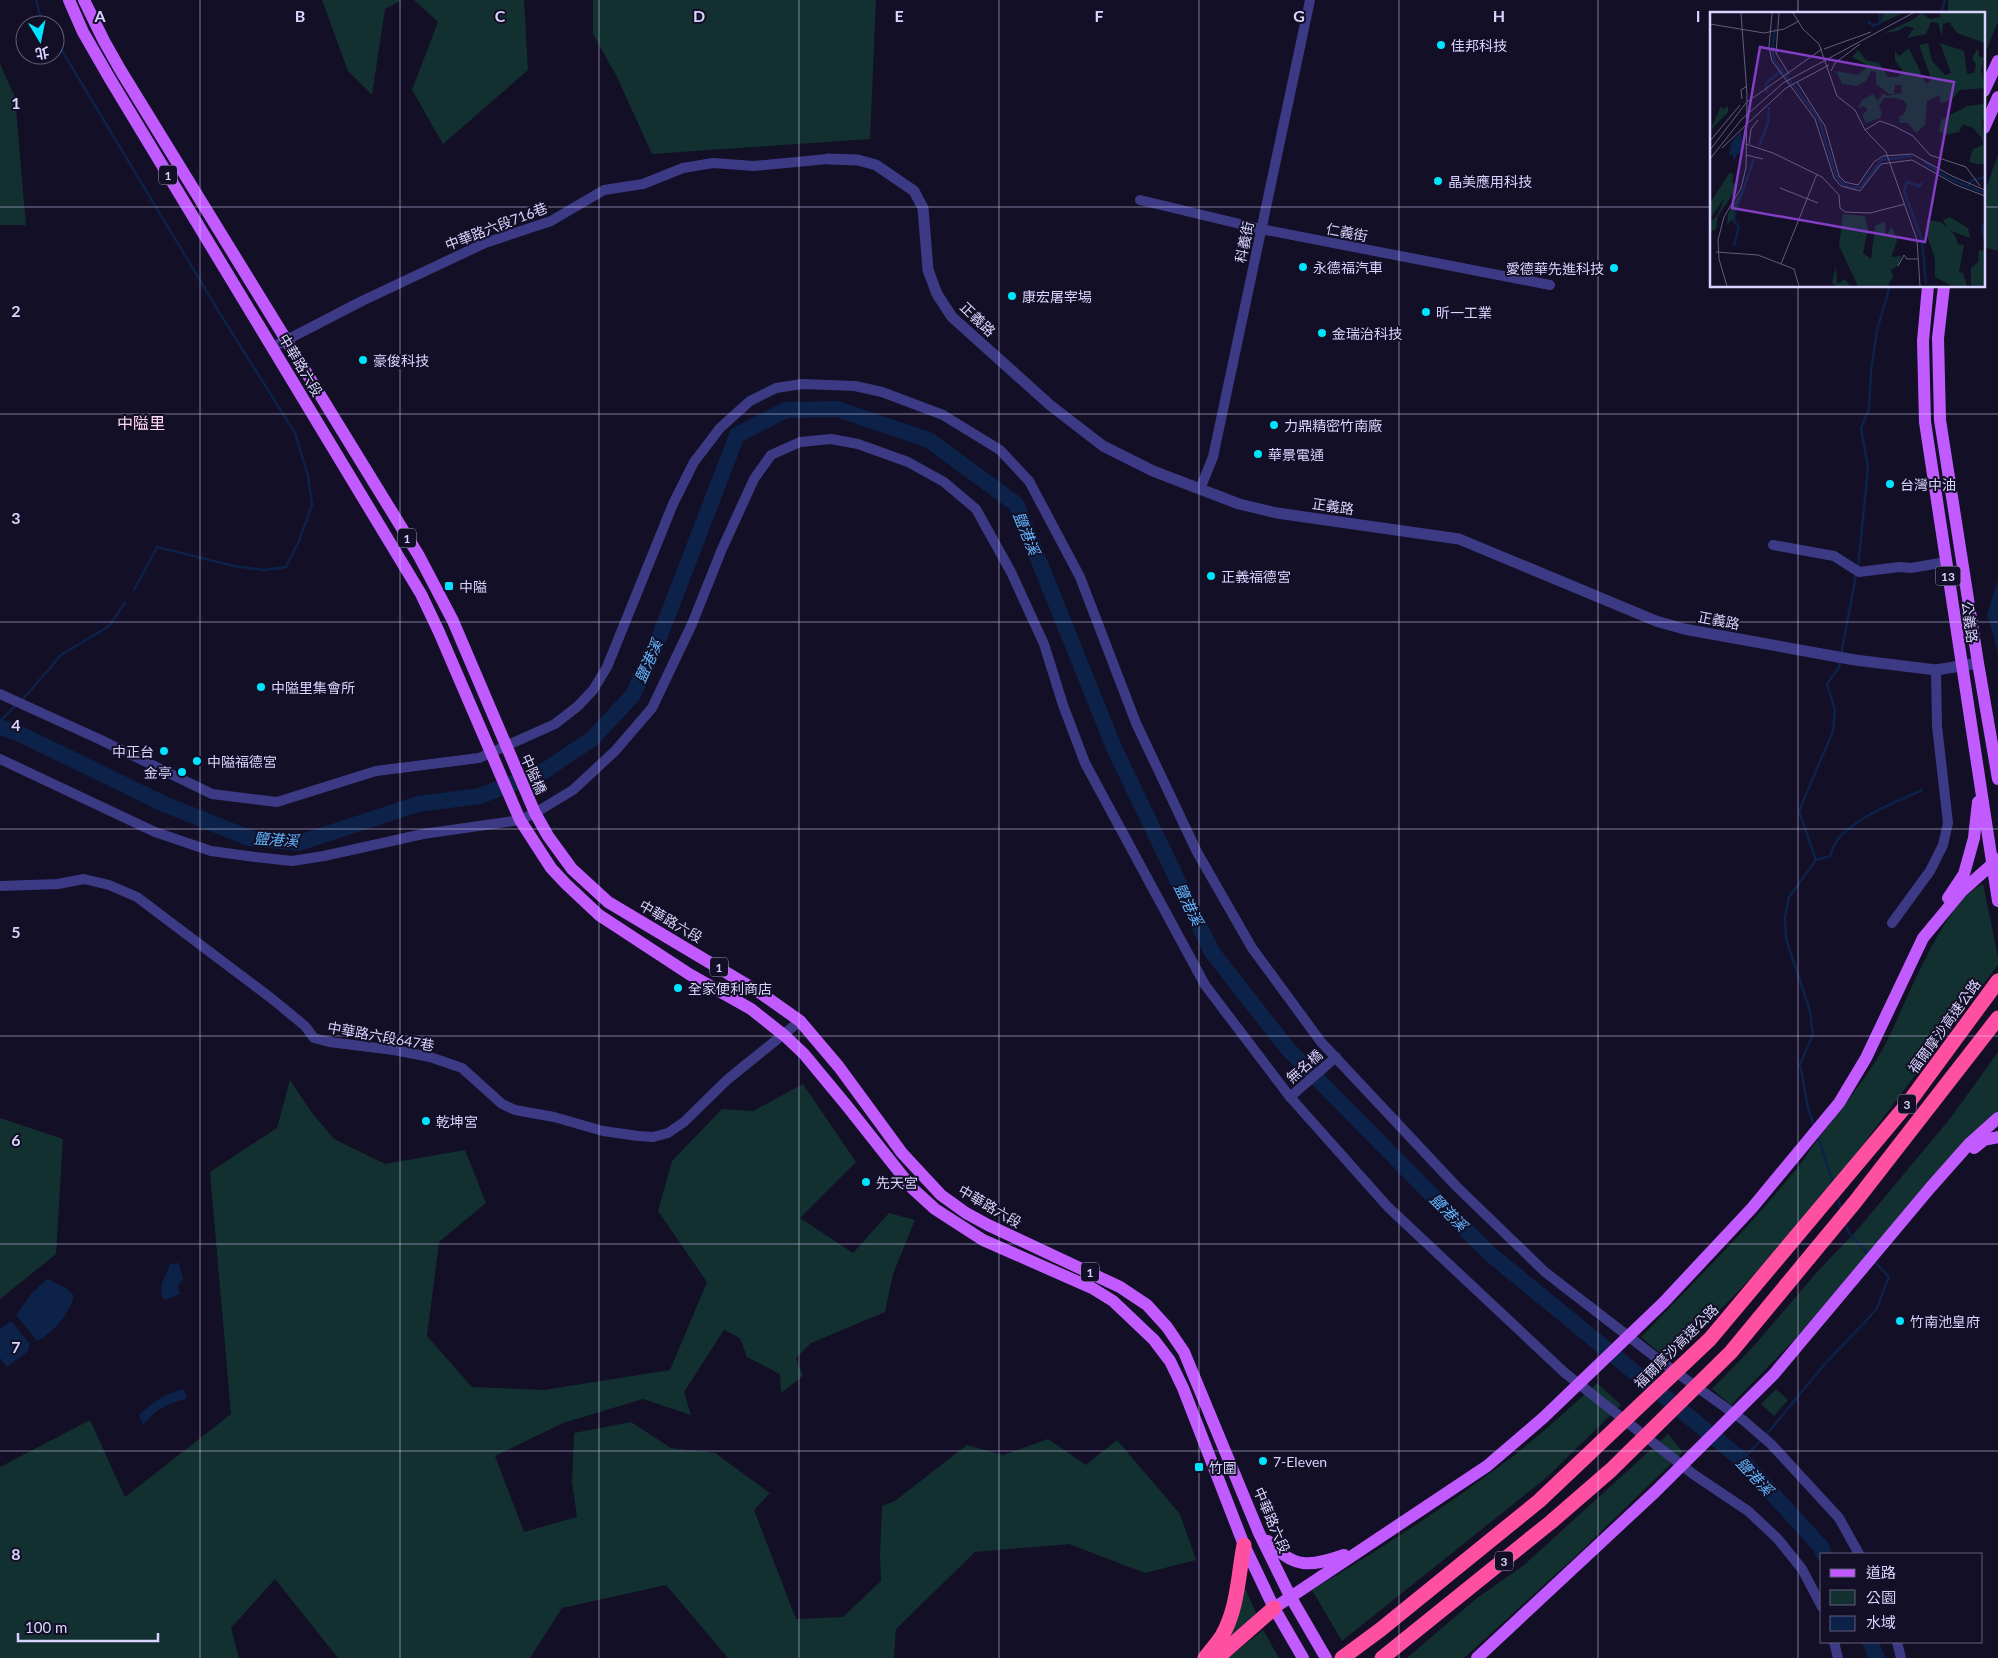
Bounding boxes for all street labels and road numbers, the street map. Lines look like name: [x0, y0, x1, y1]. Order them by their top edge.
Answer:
road number: 1: [159, 166, 177, 184]
street label: 中華路六段716巷: [442, 199, 550, 253]
street label: 科義街: [1231, 220, 1257, 264]
street label: 仁義街: [1325, 220, 1369, 244]
street label: 正義路: [957, 298, 999, 340]
street label: 中華路六段: [276, 331, 326, 399]
street label: 正義路: [1311, 495, 1355, 517]
road number: 1: [398, 528, 416, 548]
road number: 13: [1936, 566, 1960, 586]
street label: 公義路: [1959, 600, 1981, 644]
street label: 正義路: [1697, 608, 1741, 632]
street label: 中隘橋: [518, 751, 550, 797]
street label: 中華路六段: [636, 896, 706, 946]
road number: 1: [710, 958, 728, 976]
street label: 福爾摩沙高速公路: [1904, 976, 1984, 1076]
street label: 中華路六段647巷: [326, 1018, 436, 1054]
street label: 無名橋: [1283, 1046, 1325, 1086]
road number: 3: [1898, 1094, 1916, 1114]
street label: 中華路六段: [955, 1181, 1025, 1231]
road number: 1: [1081, 1262, 1099, 1282]
street label: 福爾摩沙高速公路: [1630, 1300, 1722, 1392]
street label: 中華路六段: [1251, 1484, 1293, 1556]
road number: 3: [1495, 1552, 1513, 1570]

